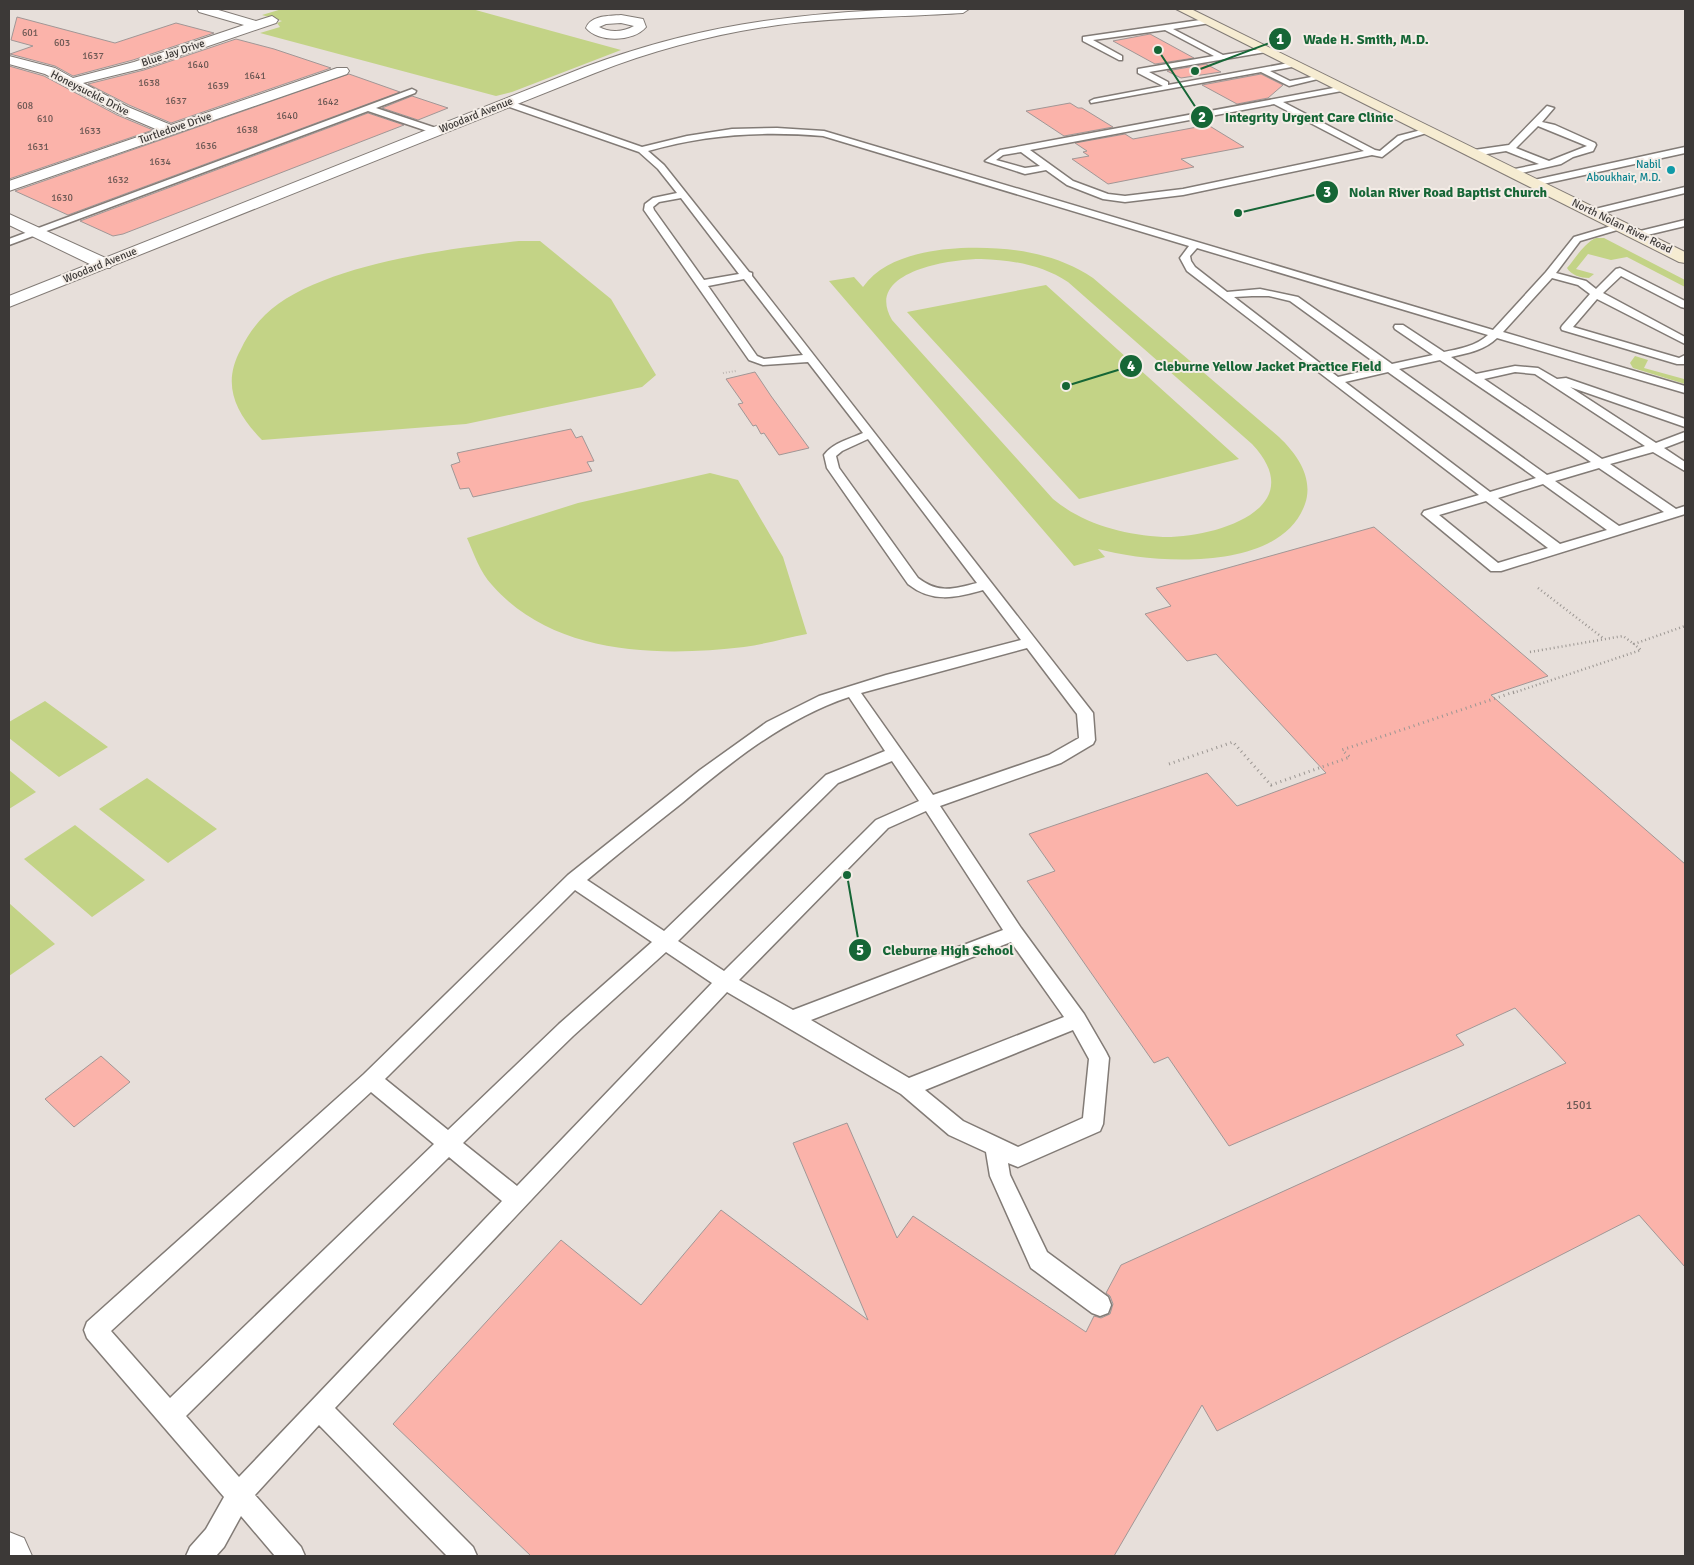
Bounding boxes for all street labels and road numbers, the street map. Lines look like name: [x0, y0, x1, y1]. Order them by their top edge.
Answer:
street label: Blue Jay Drive: [140, 37, 206, 69]
street label: Honeysuckle Drive: [48, 68, 132, 118]
street label: Woodard Avenue: [437, 94, 515, 136]
street label: Turtledove Drive: [137, 109, 213, 147]
street label: North Nolan River Road: [1570, 196, 1674, 256]
street label: Woodard Avenue: [61, 244, 139, 286]

